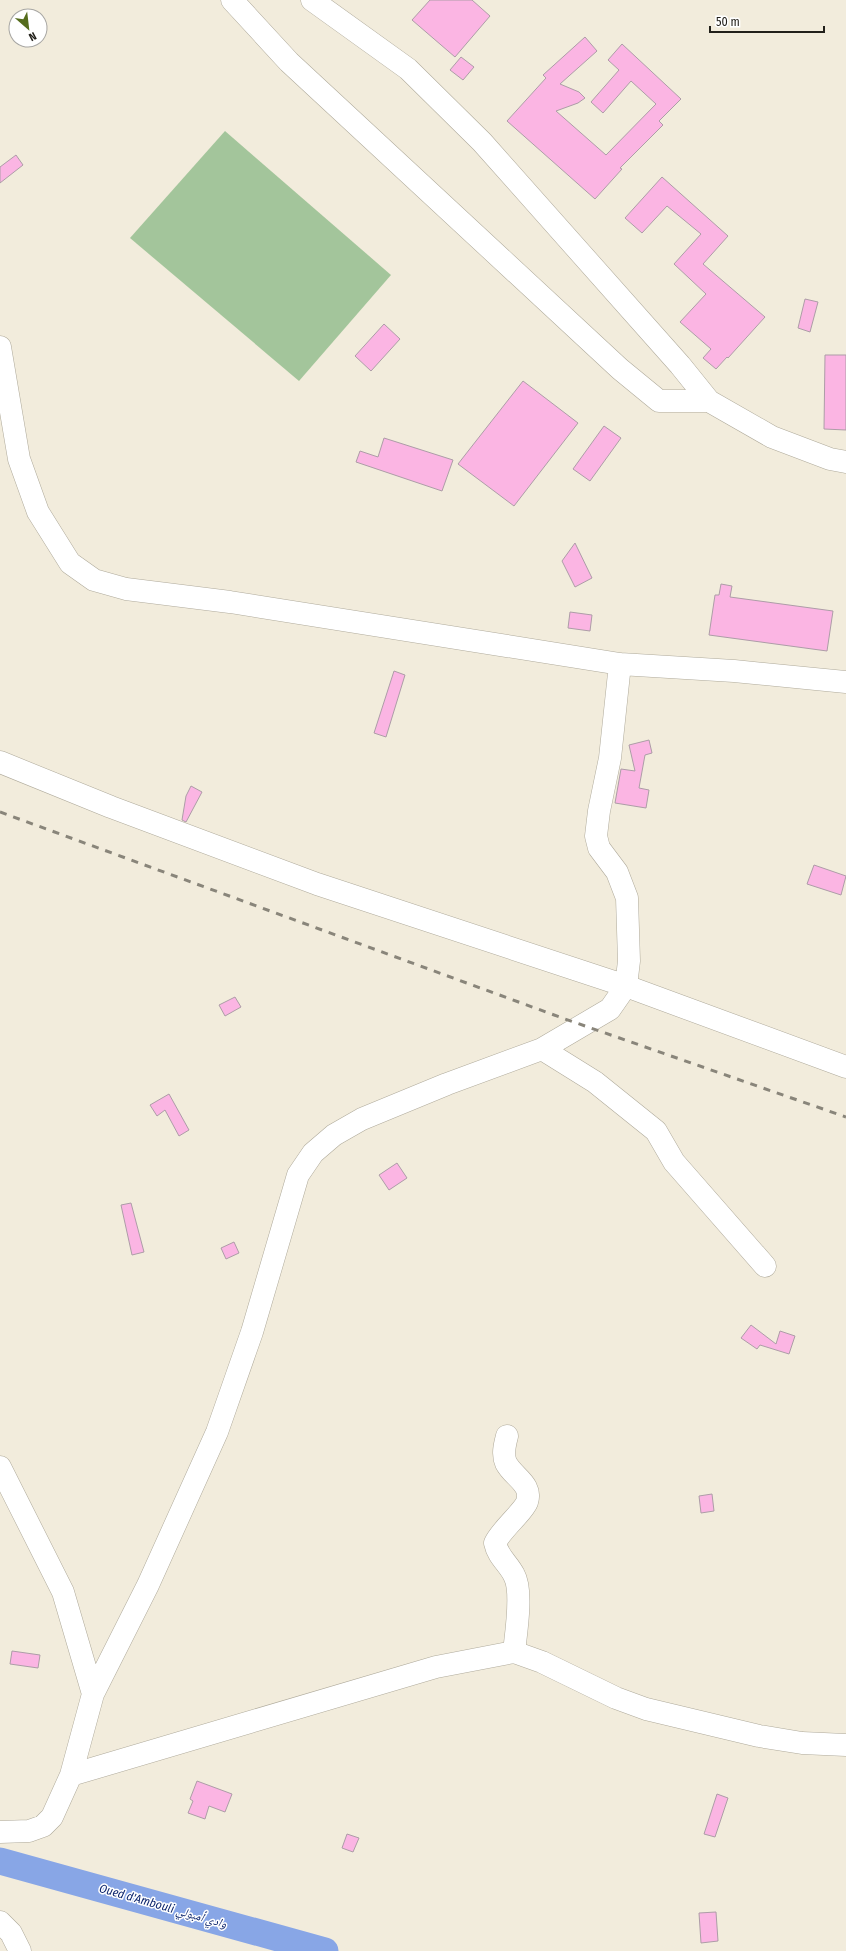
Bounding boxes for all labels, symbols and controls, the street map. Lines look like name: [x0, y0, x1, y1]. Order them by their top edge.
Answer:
north arrow: [8, 8, 48, 48]
scale bar: [710, 8, 824, 34]
text: 50 m: [716, 15, 740, 29]
text: N: [26, 29, 38, 44]
water label: Oued d'Ambouli وادي أمبولي: [97, 1880, 229, 1934]

